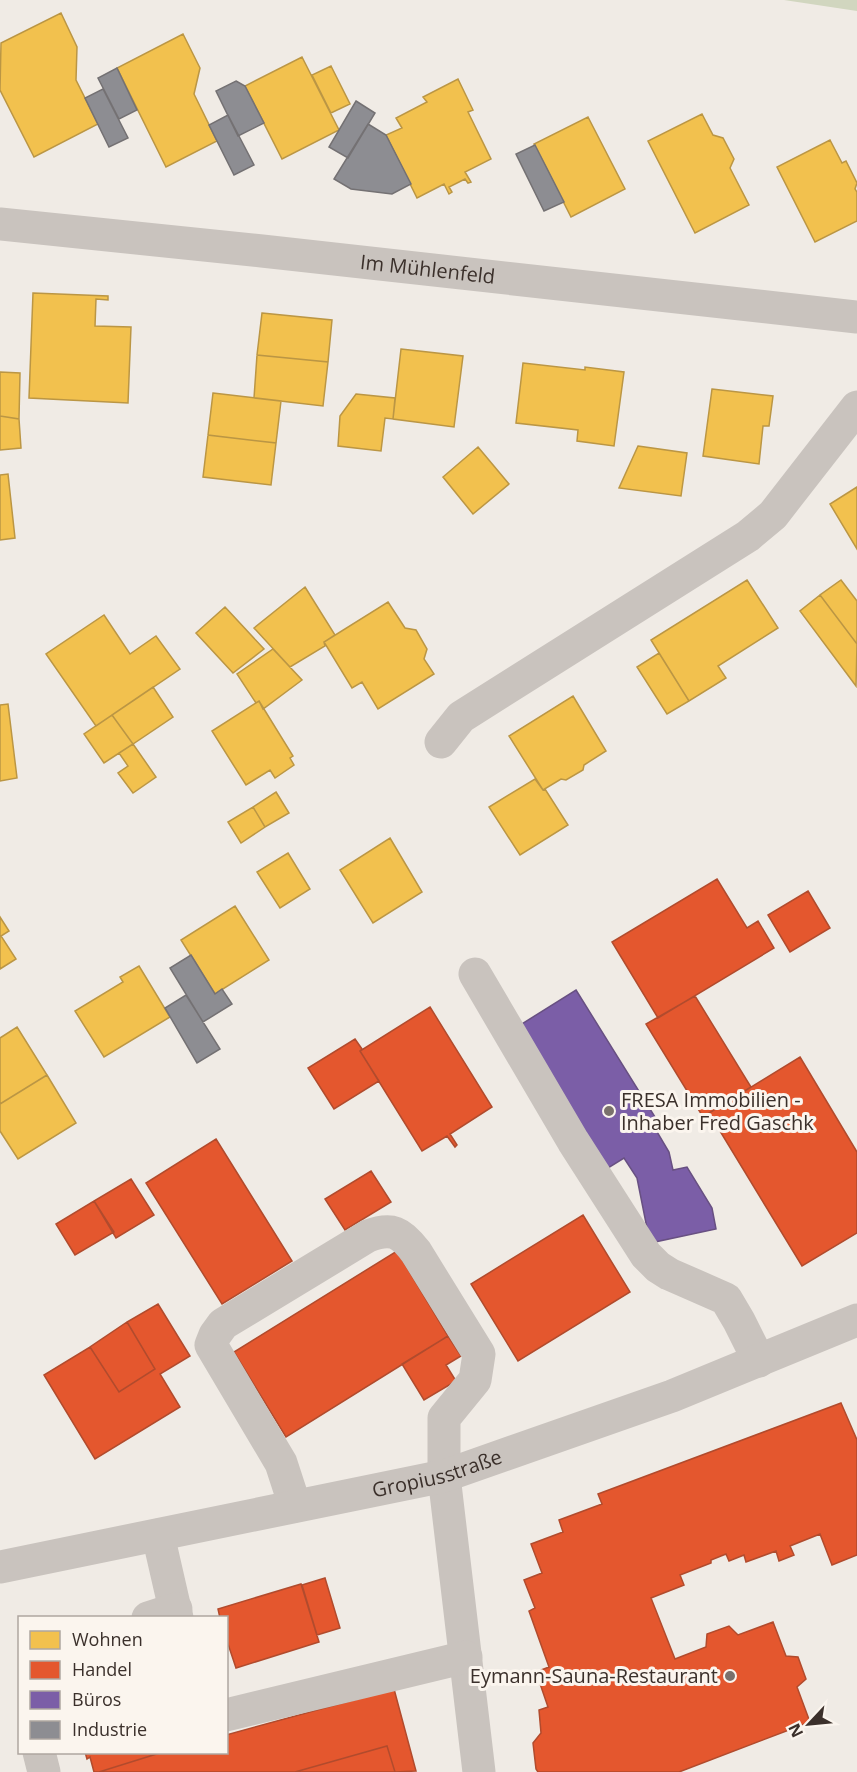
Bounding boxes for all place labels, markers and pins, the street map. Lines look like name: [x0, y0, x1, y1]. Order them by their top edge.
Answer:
place label: FRESA Immobilien - Inhaber Fred Gaschk: [621, 1086, 814, 1136]
marker: FRESA Immobilien - Inhaber Fred Gaschk: [602, 1104, 616, 1118]
place label: Eymann-Sauna-Restaurant: [470, 1662, 718, 1689]
marker: Eymann-Sauna-Restaurant: [723, 1669, 737, 1683]

